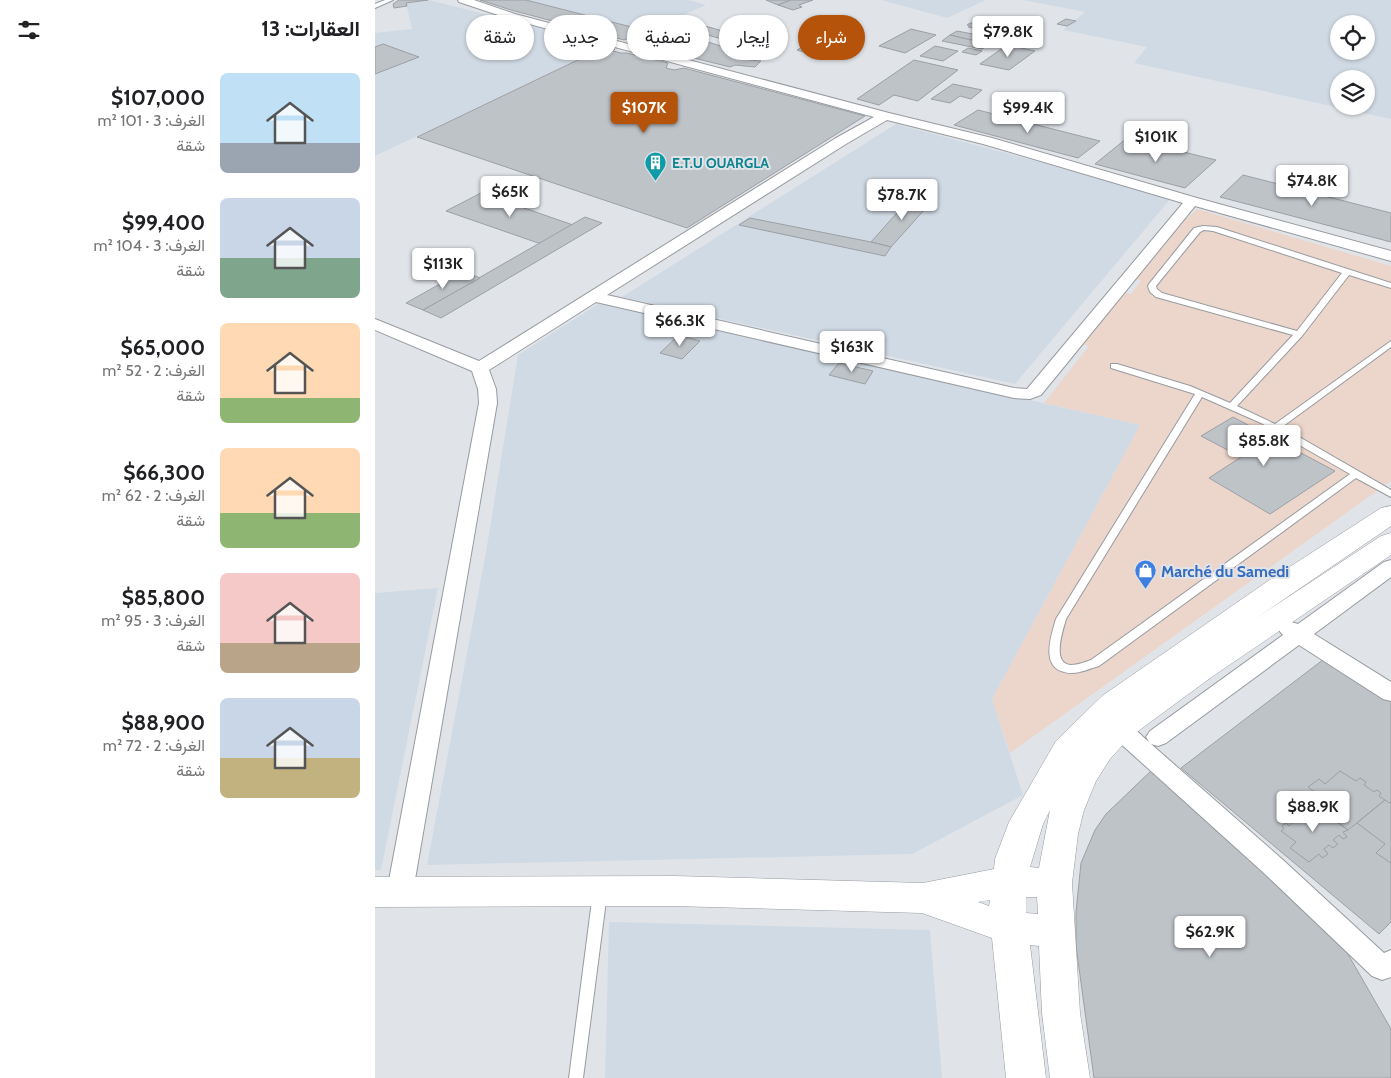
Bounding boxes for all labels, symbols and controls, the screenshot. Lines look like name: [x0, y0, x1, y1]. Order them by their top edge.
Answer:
chip: شقة: [466, 15, 534, 60]
chip: جديد: [544, 15, 617, 60]
chip: تصفية: [627, 15, 709, 60]
chip: إيجار: [719, 15, 788, 60]
chip: شراء: [798, 15, 865, 60]
pin: $79.8K: [967, 15, 1049, 58]
map controls: [1330, 15, 1375, 115]
button: locate: [1330, 15, 1375, 60]
icon: filters: [15, 16, 43, 44]
text: العقارات: 13: [261, 16, 360, 41]
text: $79.8K: [983, 22, 1033, 41]
button: layers: [1330, 70, 1375, 115]
text: $107,000: [111, 85, 205, 110]
pin: $107K: [609, 92, 679, 134]
pin: $99.4K: [987, 92, 1069, 134]
icon: home: [260, 93, 320, 153]
text: $107K: [622, 98, 666, 117]
text: $99.4K: [1003, 98, 1053, 117]
text: الغرف: 3 · 101 m²: [97, 111, 205, 130]
pin: $101K: [1121, 120, 1191, 163]
text: $101K: [1135, 127, 1177, 146]
text: شقة: [176, 136, 205, 155]
building icon: E.T.U OUARGLA: [644, 151, 668, 182]
place label: E.T.U OUARGLA: [672, 154, 769, 172]
pin: $74.8K: [1271, 164, 1353, 207]
text: $74.8K: [1287, 171, 1337, 190]
pin: $65K: [480, 176, 540, 218]
pin: $78.7K: [861, 178, 943, 221]
text: $65K: [492, 182, 528, 201]
text: $78.7K: [878, 185, 926, 204]
text: $99,400: [122, 210, 205, 235]
icon: home: [260, 218, 320, 278]
text: الغرف: 3 · 104 m²: [93, 236, 205, 255]
pin: $113K: [408, 248, 478, 290]
text: $113K: [423, 254, 463, 273]
text: شقة: [176, 261, 205, 280]
pin: $66.3K: [639, 304, 721, 347]
text: $66.3K: [655, 311, 705, 330]
pin: $163K: [817, 330, 887, 373]
text: $65,000: [121, 335, 205, 360]
text: $163K: [831, 337, 873, 356]
icon: home: [260, 343, 320, 403]
text: الغرف: 2 · 52 m²: [102, 361, 205, 380]
text: شقة: [176, 386, 205, 405]
pin: $85.8K: [1223, 424, 1305, 467]
text: $85.8K: [1239, 431, 1289, 450]
text: $66,300: [123, 460, 205, 485]
icon: home: [260, 468, 320, 528]
text: الغرف: 2 · 62 m²: [102, 486, 205, 505]
text: شقة: [176, 511, 205, 530]
shop icon: Marché du Samedi: [1133, 559, 1157, 590]
place label: Marché du Samedi: [1161, 562, 1289, 581]
text: $85,800: [122, 585, 205, 610]
icon: home: [260, 593, 320, 653]
text: الغرف: 3 · 95 m²: [101, 611, 205, 630]
text: شقة: [176, 636, 205, 655]
text: $88,900: [121, 710, 205, 735]
icon: home: [260, 718, 320, 778]
text: الغرف: 2 · 72 m²: [103, 736, 205, 755]
text: شقة: [176, 761, 205, 780]
pin: $88.9K: [1272, 790, 1354, 833]
text: $88.9K: [1288, 797, 1338, 816]
pin: $62.9K: [1169, 916, 1251, 958]
text: $62.9K: [1185, 922, 1235, 941]

